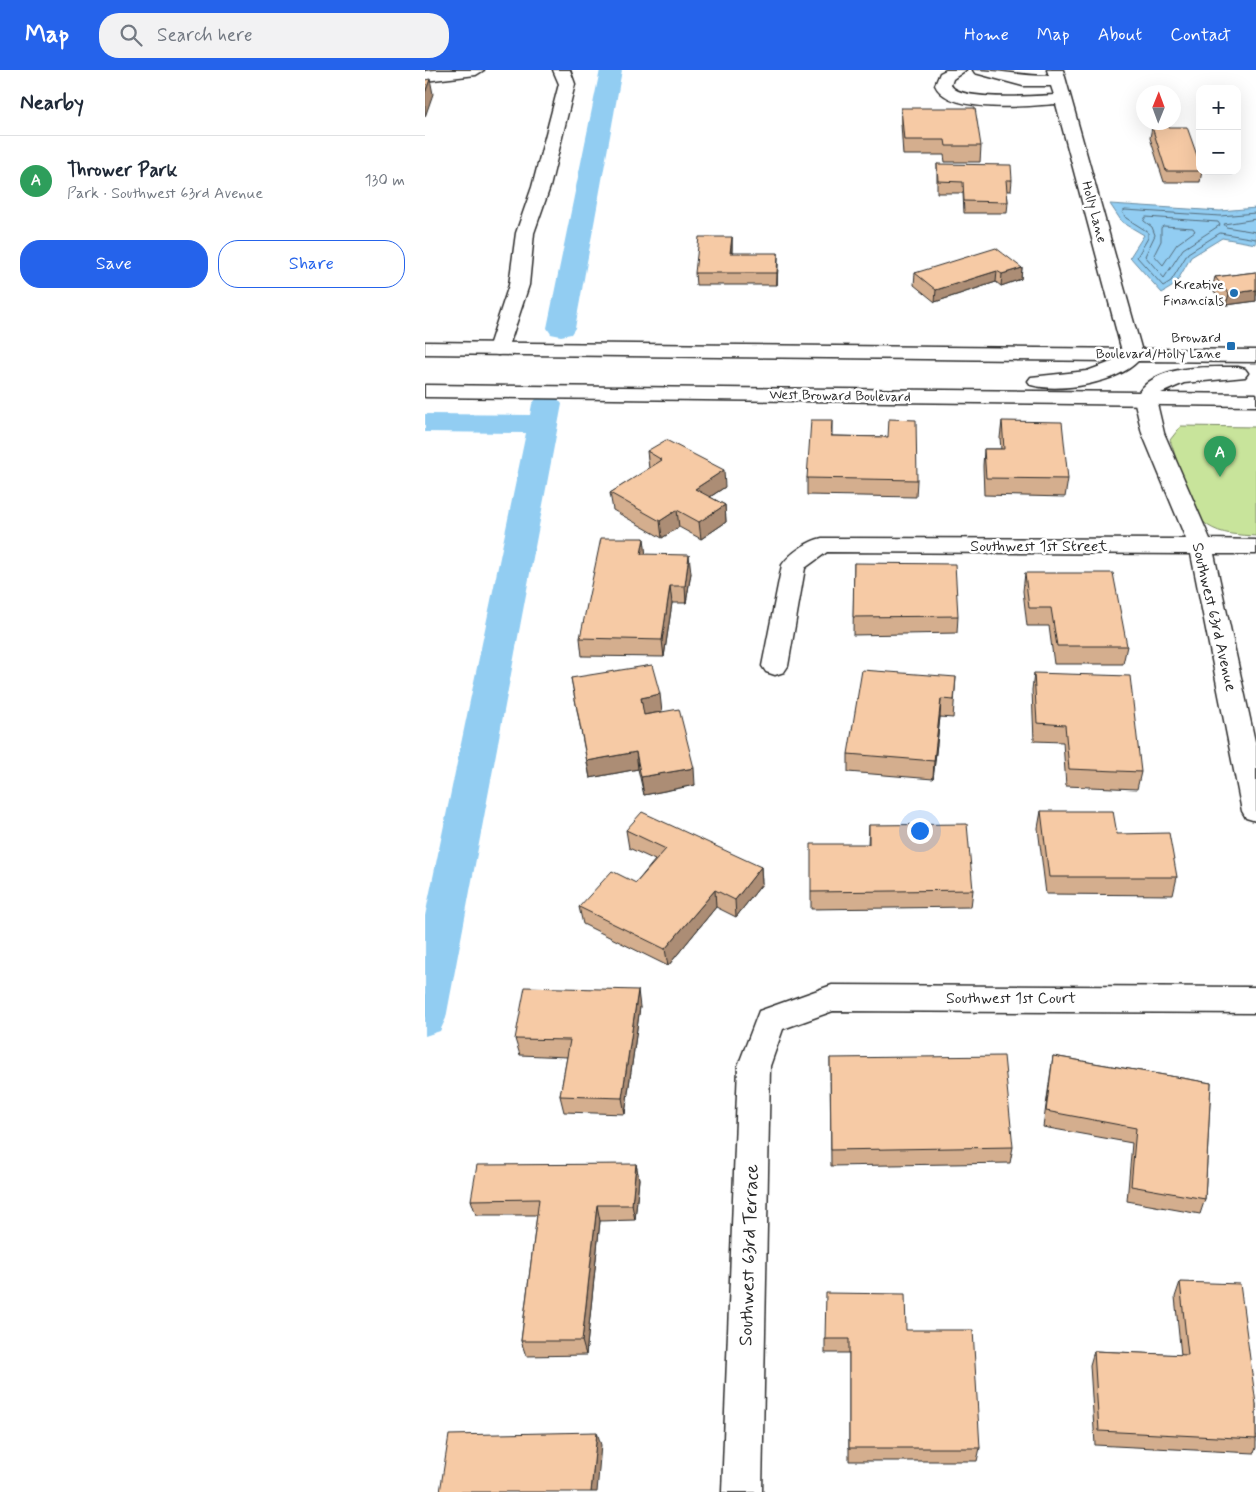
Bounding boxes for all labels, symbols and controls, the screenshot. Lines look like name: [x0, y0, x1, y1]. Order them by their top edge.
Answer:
search box: [99, 13, 449, 58]
text: Map: [25, 20, 69, 51]
icon: search: [117, 21, 145, 49]
text: Search here: [157, 23, 253, 48]
text: Home: [964, 23, 1009, 47]
text: Map: [1037, 23, 1070, 47]
text: About: [1098, 23, 1142, 47]
text: Contact: [1170, 23, 1231, 47]
north arrow: [1136, 85, 1181, 130]
map controls: [1196, 85, 1241, 175]
button: +: [1196, 85, 1241, 130]
text: Nearby: [20, 89, 84, 117]
button: −: [1196, 130, 1241, 175]
text: Thrower Park: [67, 158, 178, 183]
text: A: [31, 170, 41, 191]
text: 130 m: [364, 170, 405, 191]
street label: Holly Lane: [1077, 179, 1111, 245]
text: Park · Southwest 63rd Avenue: [67, 183, 263, 204]
button: Save: [20, 240, 208, 288]
button: Share: [218, 240, 405, 288]
place label: Kreative Financials: [1163, 276, 1224, 310]
marker: Kreative Financials: [1228, 287, 1240, 299]
place label: Broward Boulevard/Holly Lane: [1096, 329, 1221, 363]
marker: Broward Boulevard/Holly Lane: [1225, 340, 1237, 352]
street label: West Broward Boulevard: [769, 386, 911, 406]
pin: A: [1204, 436, 1236, 477]
street label: Southwest 1st Street: [970, 536, 1108, 557]
street label: Southwest 63rd Avenue: [1187, 541, 1241, 694]
your location: [907, 818, 933, 844]
street label: Southwest 1st Court: [946, 988, 1076, 1009]
street label: Southwest 63rd Terrace: [733, 1164, 765, 1346]

